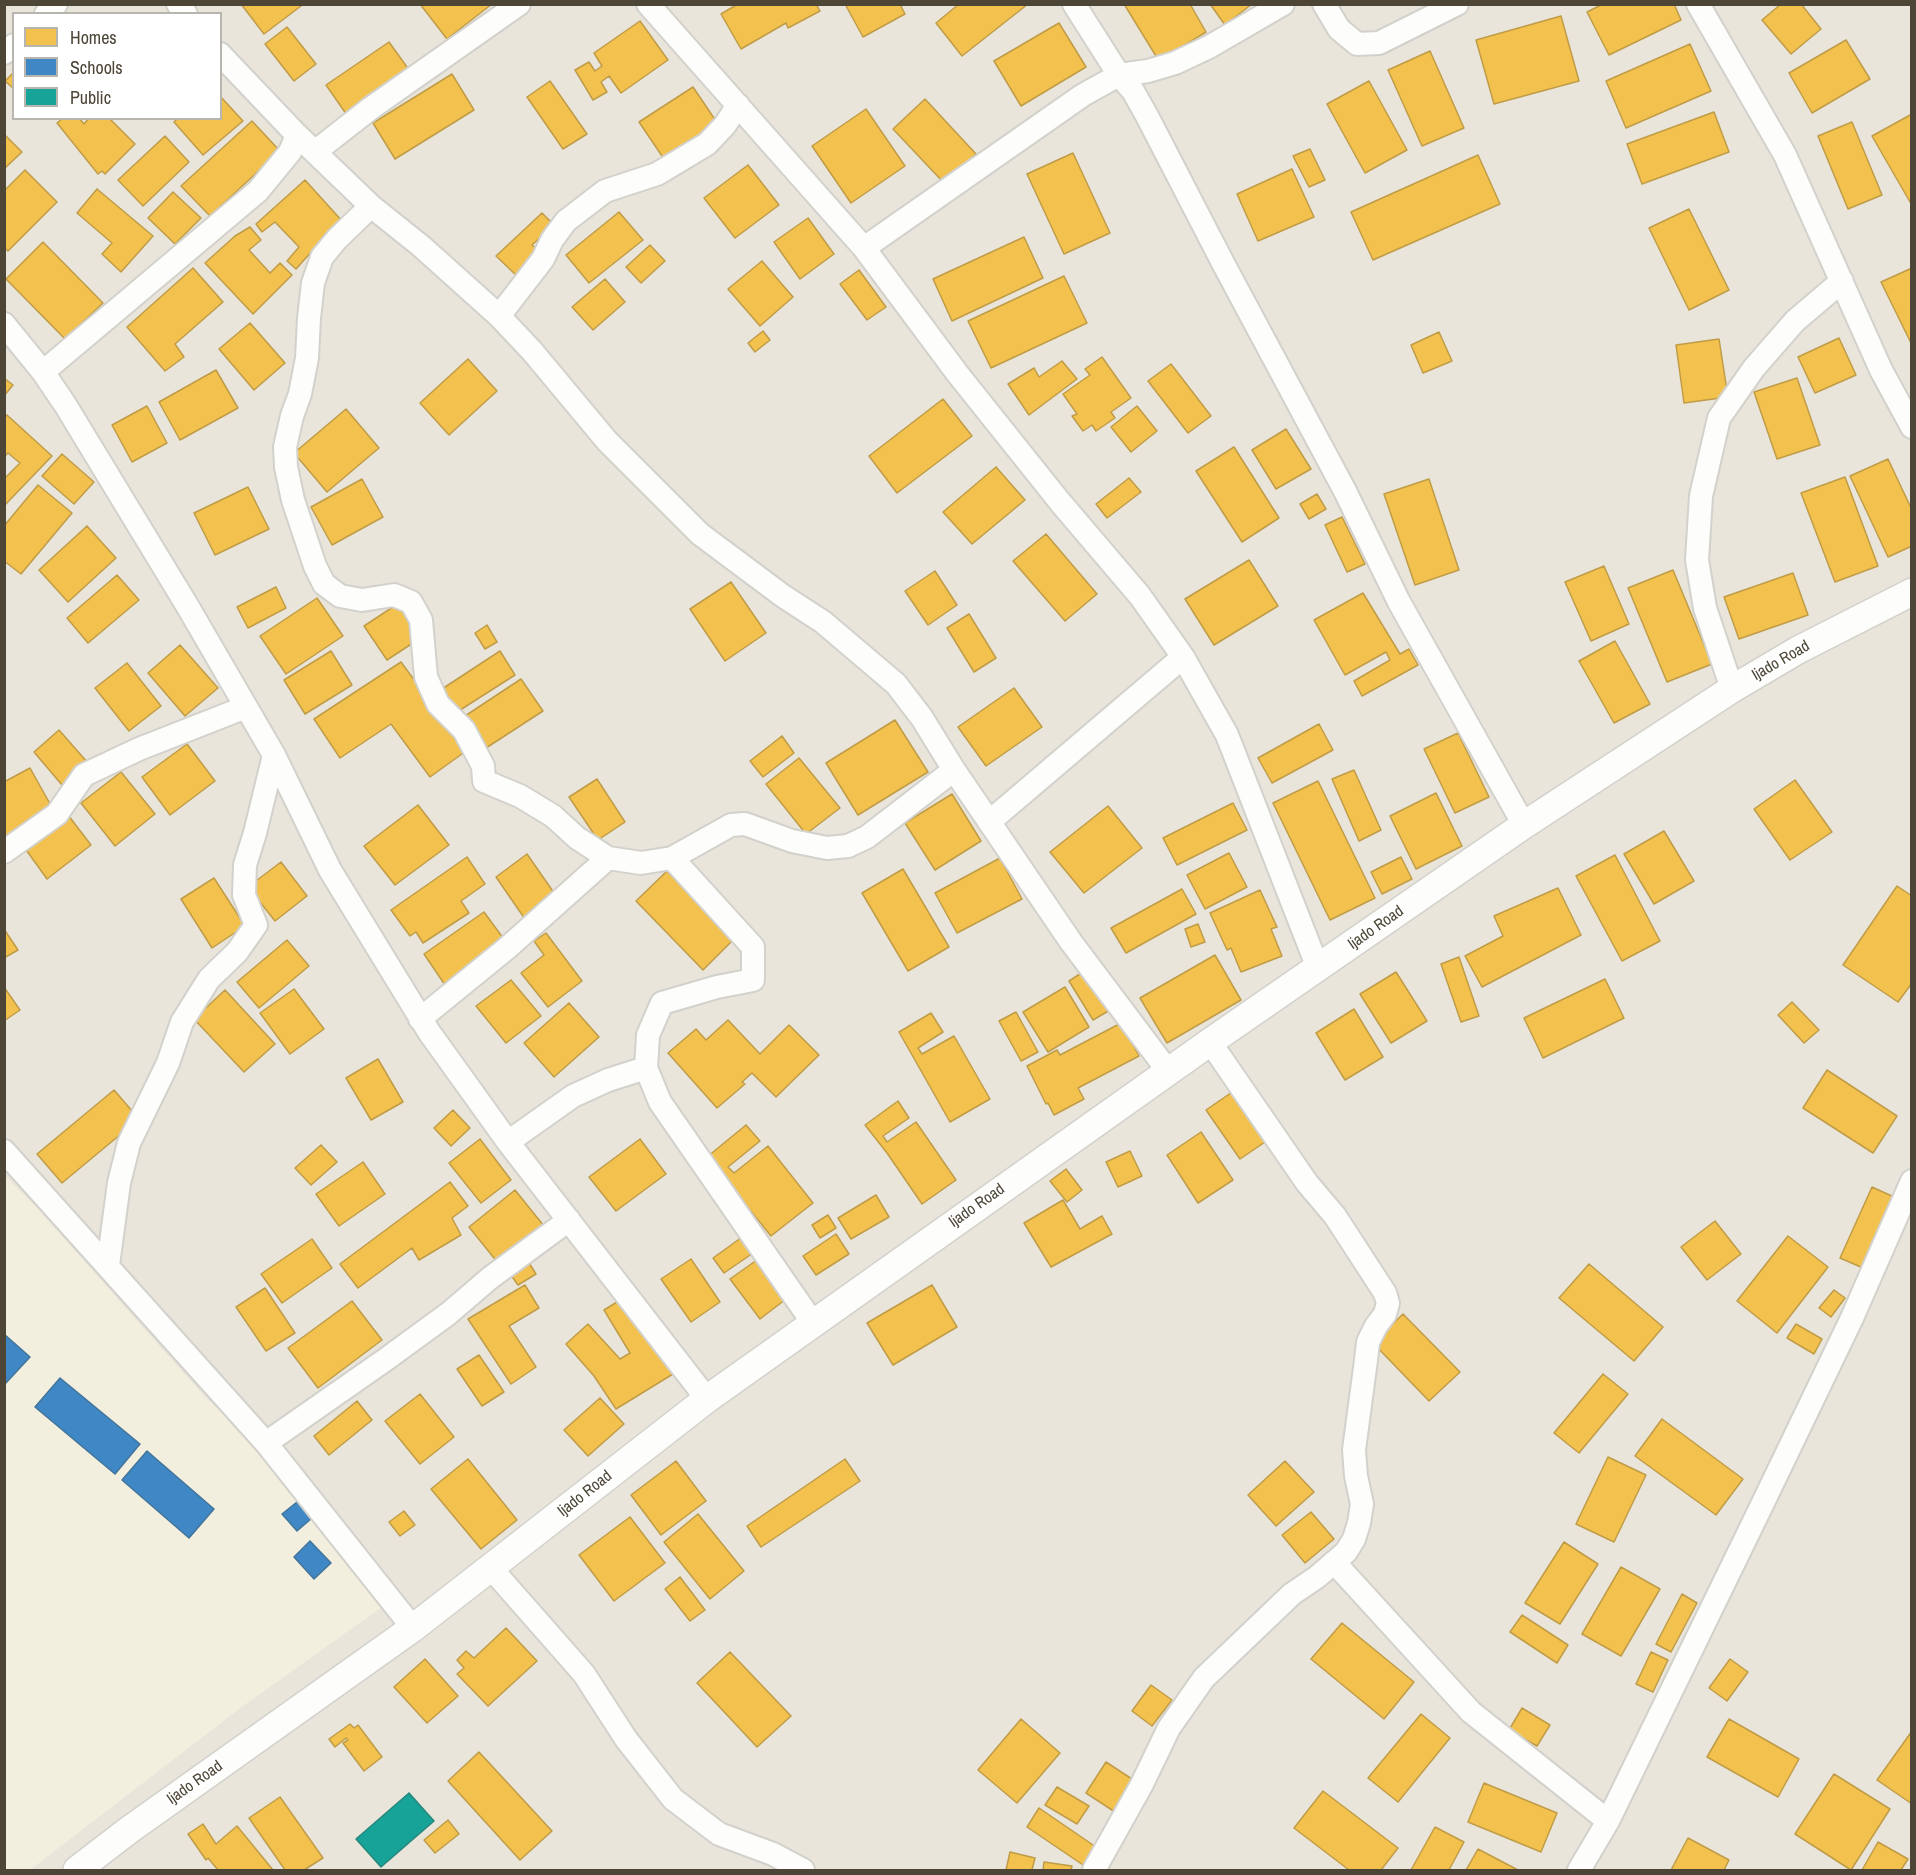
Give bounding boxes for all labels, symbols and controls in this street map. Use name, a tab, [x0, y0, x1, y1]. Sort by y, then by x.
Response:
legend	[12, 12, 222, 120]
text: Homes	[70, 25, 117, 50]
text: Schools	[70, 55, 123, 80]
text: Public	[70, 85, 111, 110]
street label: Ijado Road	[1749, 637, 1813, 685]
street label: Ijado Road	[1345, 902, 1407, 954]
street label: Ijado Road	[946, 1180, 1008, 1232]
street label: Ijado Road	[554, 1467, 616, 1521]
street label: Ijado Road	[164, 1757, 226, 1809]

